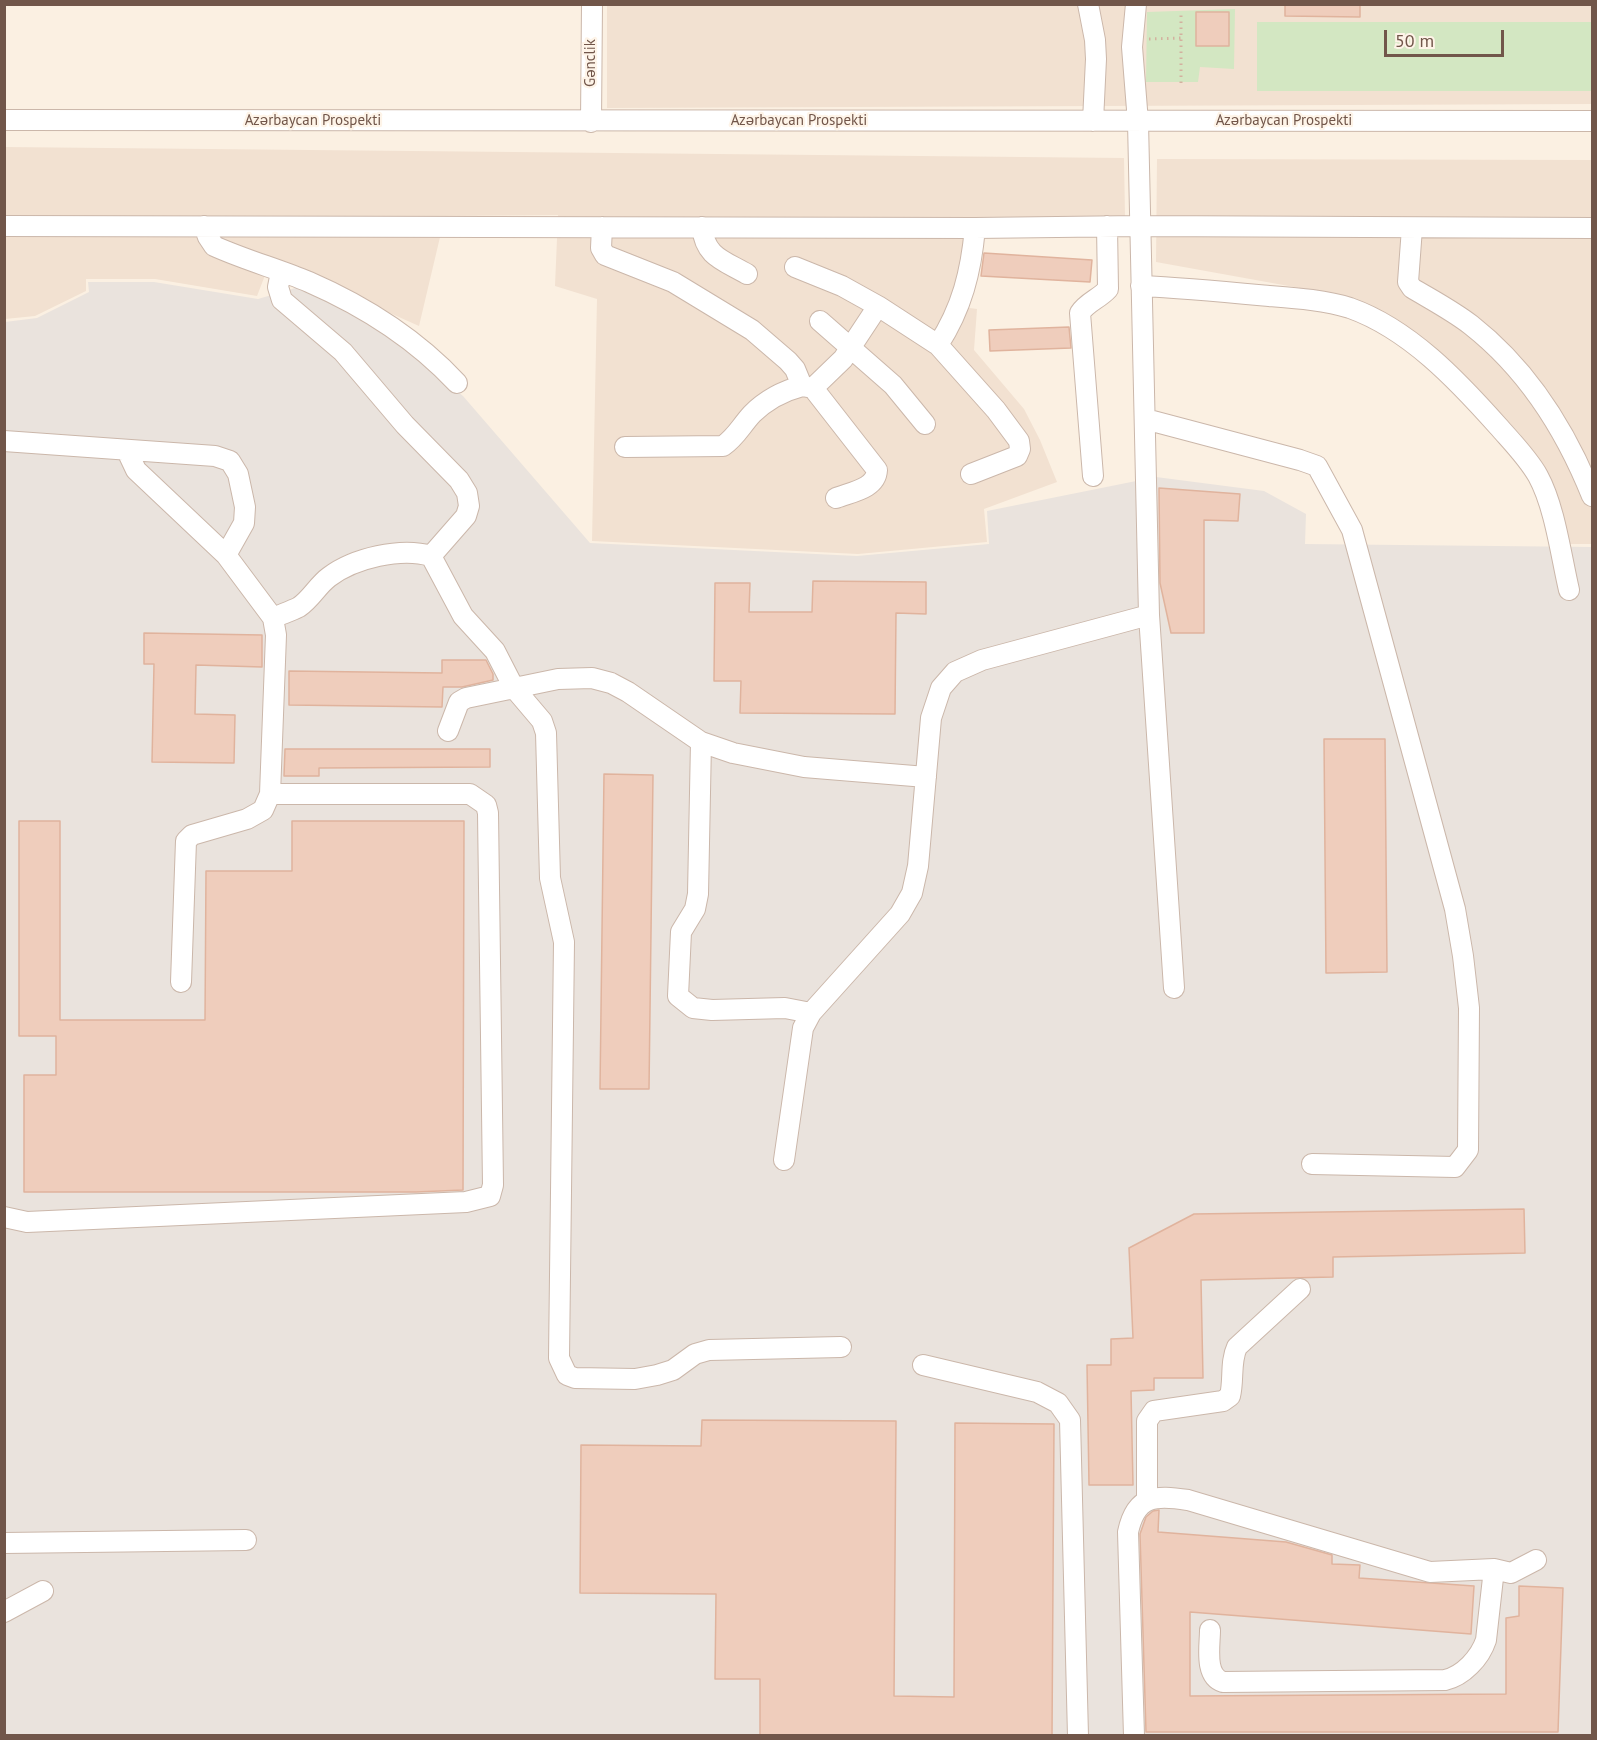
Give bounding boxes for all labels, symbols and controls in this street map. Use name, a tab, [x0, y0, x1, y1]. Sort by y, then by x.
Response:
scale bar	[1387, 18, 1507, 56]
text: 50 m	[1395, 29, 1434, 52]
street label: Gənclik	[582, 39, 600, 87]
street label: Azərbaycan Prospekti	[245, 112, 381, 130]
street label: Azərbaycan Prospekti	[731, 112, 867, 130]
street label: Azərbaycan Prospekti	[1216, 112, 1352, 130]

